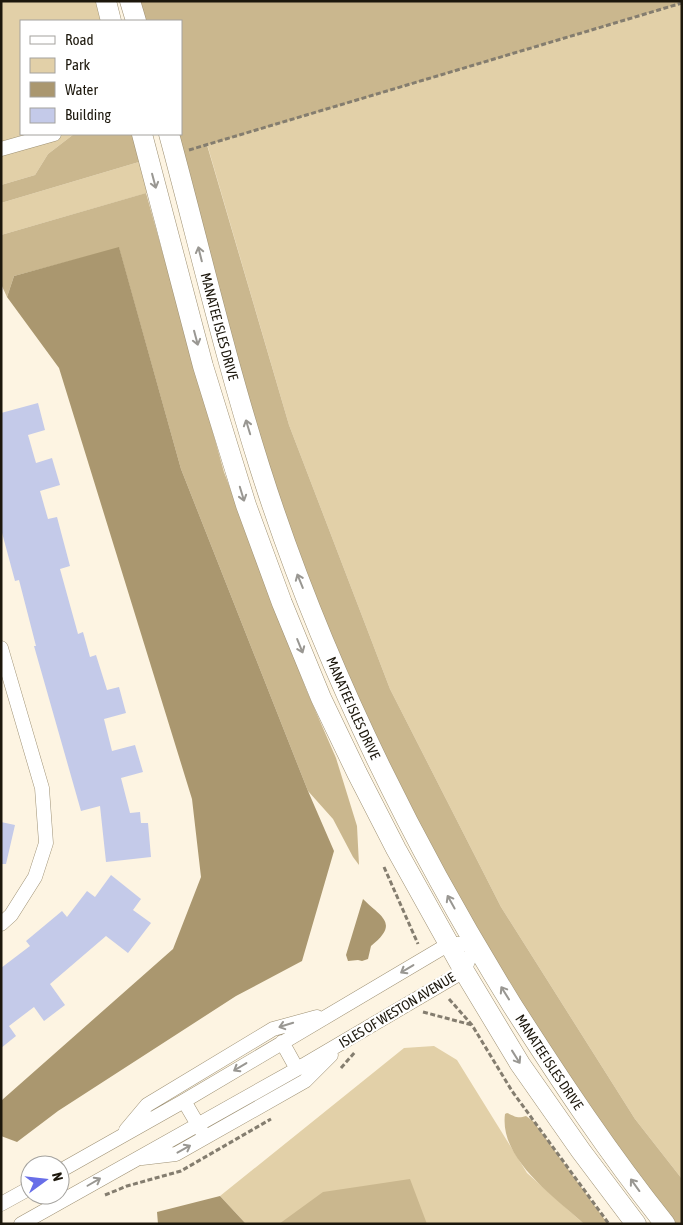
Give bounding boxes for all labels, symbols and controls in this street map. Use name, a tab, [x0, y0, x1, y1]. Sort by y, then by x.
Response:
legend	[20, 20, 182, 135]
text: Road	[65, 31, 94, 48]
text: Park	[65, 56, 90, 73]
text: Water	[65, 81, 98, 98]
text: Building	[65, 106, 111, 123]
one-way arrow	[150, 172, 160, 188]
one-way arrow	[195, 246, 205, 262]
street label: MANATEE ISLES DRIVE	[197, 271, 242, 382]
one-way arrow	[192, 330, 201, 346]
one-way arrow	[242, 420, 252, 436]
one-way arrow	[238, 485, 248, 501]
one-way arrow	[295, 574, 304, 589]
one-way arrow	[296, 638, 305, 653]
street label: MANATEE ISLES DRIVE	[323, 655, 383, 762]
one-way arrow	[446, 895, 455, 910]
one-way arrow	[401, 965, 415, 975]
street label: ISLES OF WESTON AVENUE	[336, 969, 458, 1051]
one-way arrow	[500, 986, 510, 1000]
street label: MANATEE ISLES DRIVE	[512, 1011, 587, 1113]
one-way arrow	[278, 1021, 294, 1031]
one-way arrow	[511, 1050, 522, 1064]
one-way arrow	[234, 1063, 248, 1073]
one-way arrow	[176, 1144, 191, 1154]
north arrow	[20, 1155, 70, 1205]
text: N	[49, 1171, 66, 1183]
one-way arrow	[86, 1177, 101, 1187]
one-way arrow	[630, 1178, 640, 1192]

